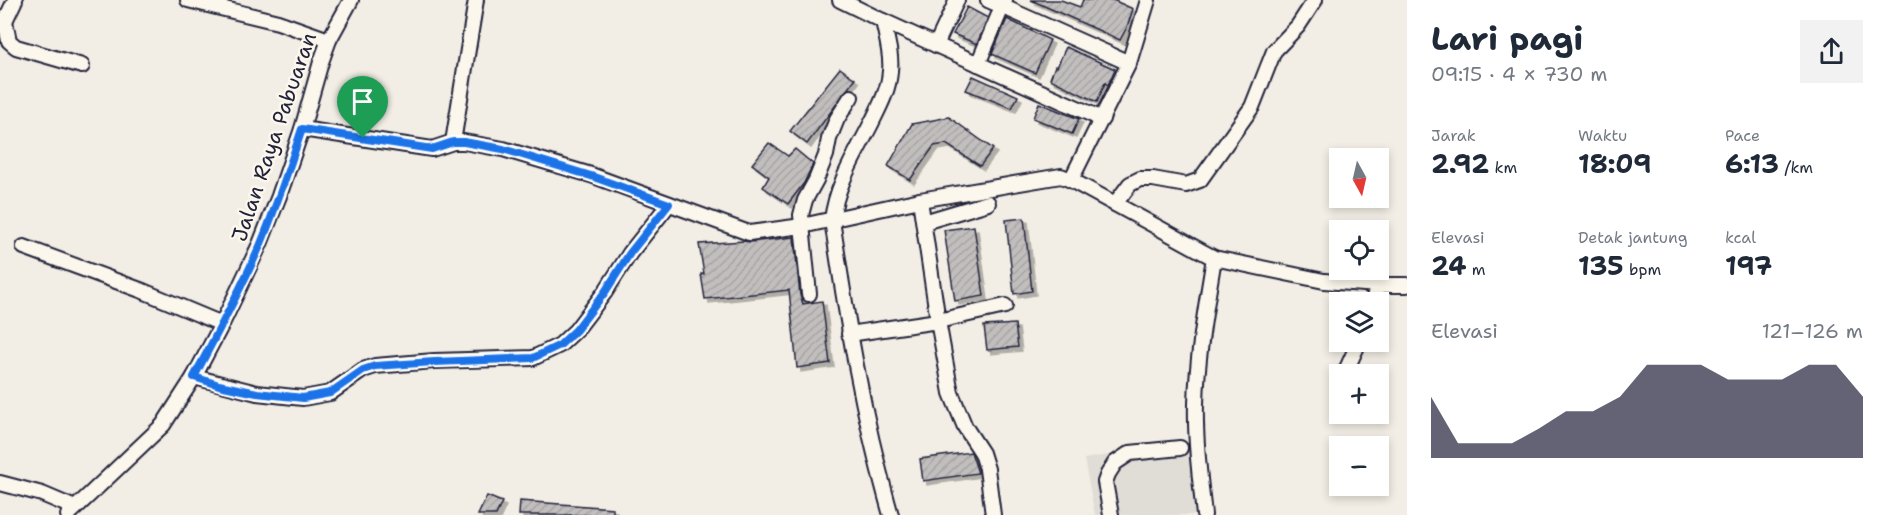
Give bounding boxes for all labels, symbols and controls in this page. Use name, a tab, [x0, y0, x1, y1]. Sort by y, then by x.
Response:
text: Lari pagi	[1431, 16, 1583, 61]
button: share	[1800, 20, 1863, 83]
street label: Jalan Raya Pabuaran	[225, 29, 323, 245]
text: 09:15 · 4 × 730 m	[1431, 61, 1608, 87]
pin	[337, 76, 388, 138]
icon: arrive	[346, 85, 379, 118]
text: Jarak	[1431, 125, 1476, 146]
text: Waktu	[1578, 125, 1627, 146]
text: Pace	[1725, 125, 1760, 146]
text: 2.92	[1431, 146, 1489, 181]
text: 18:09	[1578, 146, 1652, 181]
text: 6:13	[1725, 146, 1779, 181]
north arrow	[1329, 148, 1389, 208]
map controls	[1329, 148, 1389, 496]
text: km	[1489, 157, 1517, 178]
text: /km	[1779, 157, 1813, 178]
button: locate	[1329, 220, 1389, 280]
text: Elevasi	[1431, 227, 1485, 248]
text: Detak jantung	[1578, 227, 1688, 248]
text: kcal	[1725, 227, 1756, 248]
text: 24	[1431, 248, 1466, 283]
text: 135	[1578, 248, 1624, 283]
text: 197	[1725, 248, 1772, 283]
text: m	[1466, 259, 1486, 280]
text: bpm	[1624, 259, 1661, 280]
button: layers	[1329, 292, 1389, 352]
text: Elevasi	[1431, 318, 1498, 344]
text: 121–126 m	[1762, 318, 1863, 344]
button: +	[1329, 364, 1389, 424]
button: −	[1329, 436, 1389, 496]

